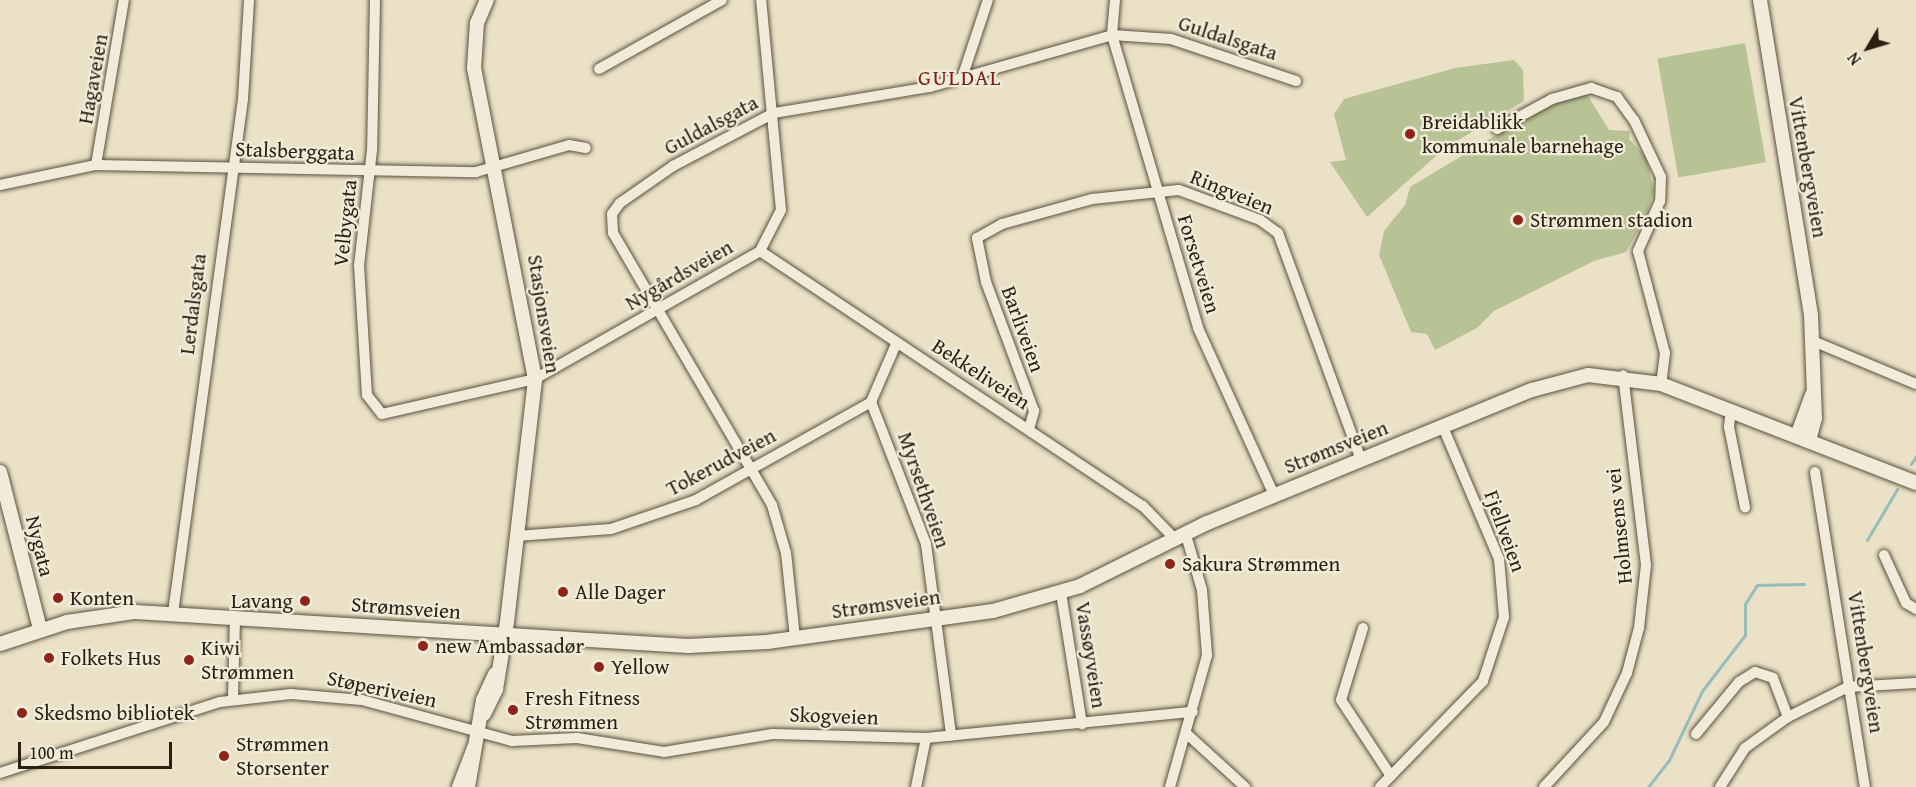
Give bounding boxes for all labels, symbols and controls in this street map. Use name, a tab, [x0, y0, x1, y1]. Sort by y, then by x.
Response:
street label: Guldalsgata	[1175, 10, 1281, 66]
north arrow	[1838, 18, 1898, 78]
street label: Hagaveien	[73, 32, 113, 126]
text: N	[1841, 47, 1867, 71]
district label: GULDAL	[918, 65, 1002, 91]
street label: Guldalsgata	[660, 90, 762, 160]
street label: Vittenbergveien	[1783, 94, 1833, 240]
place label: Breidablikk kommunale barnehage	[1422, 109, 1624, 159]
marker: Breidablikk kommunale barnehage	[1403, 127, 1417, 141]
street label: Stalsberggata	[235, 136, 355, 166]
street label: Ringveien	[1187, 164, 1277, 220]
street label: Velbygata	[328, 178, 362, 268]
place label: Strømmen stadion	[1530, 207, 1693, 233]
street label: Forsetveien	[1172, 212, 1226, 316]
marker: Strømmen stadion	[1511, 213, 1525, 227]
street label: Nygårdsveien	[621, 234, 737, 316]
street label: Lerdalsgata	[174, 252, 212, 356]
street label: Stasjonsveien	[522, 253, 566, 375]
street label: Barliveien	[996, 283, 1050, 375]
street label: Bekkeliveien	[927, 333, 1035, 415]
street label: Strømsveien	[1280, 415, 1392, 479]
street label: Tokerudveien	[662, 423, 780, 501]
street label: Myrsethveien	[892, 429, 956, 551]
street label: Holmsens vei	[1600, 467, 1638, 585]
street label: Fjellveien	[1479, 487, 1531, 575]
street label: Nygata	[20, 513, 60, 579]
place label: Sakura Strømmen	[1182, 551, 1340, 577]
marker: Sakura Strømmen	[1163, 557, 1177, 571]
place label: Alle Dager	[575, 579, 666, 605]
street label: Strømsveien	[830, 584, 942, 624]
place label: Konten	[70, 585, 134, 611]
marker: Alle Dager	[556, 585, 570, 599]
place label: Lavang	[231, 588, 293, 614]
street label: Vittenbergveien	[1842, 589, 1890, 735]
marker: Konten	[51, 591, 65, 605]
street label: Strømsveien	[350, 592, 462, 624]
marker: Lavang	[298, 594, 312, 608]
street label: Vassøyveien	[1070, 600, 1112, 710]
place label: new Ambassadør	[435, 633, 584, 659]
place label: Kiwi Strømmen	[201, 635, 294, 685]
marker: new Ambassadør	[416, 639, 430, 653]
place label: Folkets Hus	[61, 645, 161, 671]
marker: Folkets Hus	[42, 651, 56, 665]
marker: Kiwi Strømmen	[182, 653, 196, 667]
place label: Yellow	[611, 654, 669, 680]
marker: Yellow	[592, 660, 606, 674]
street label: Støperiveien	[325, 665, 439, 713]
place label: Fresh Fitness Strømmen	[525, 685, 640, 735]
place label: Skedsmo bibliotek	[34, 700, 194, 726]
street label: Skogveien	[789, 702, 879, 730]
marker: Fresh Fitness Strømmen	[506, 703, 520, 717]
marker: Skedsmo bibliotek	[15, 706, 29, 720]
scale bar	[21, 730, 176, 768]
place label: Strømmen Storsenter	[236, 731, 329, 781]
text: 100 m	[29, 739, 74, 766]
marker: Strømmen Storsenter	[217, 749, 231, 763]

